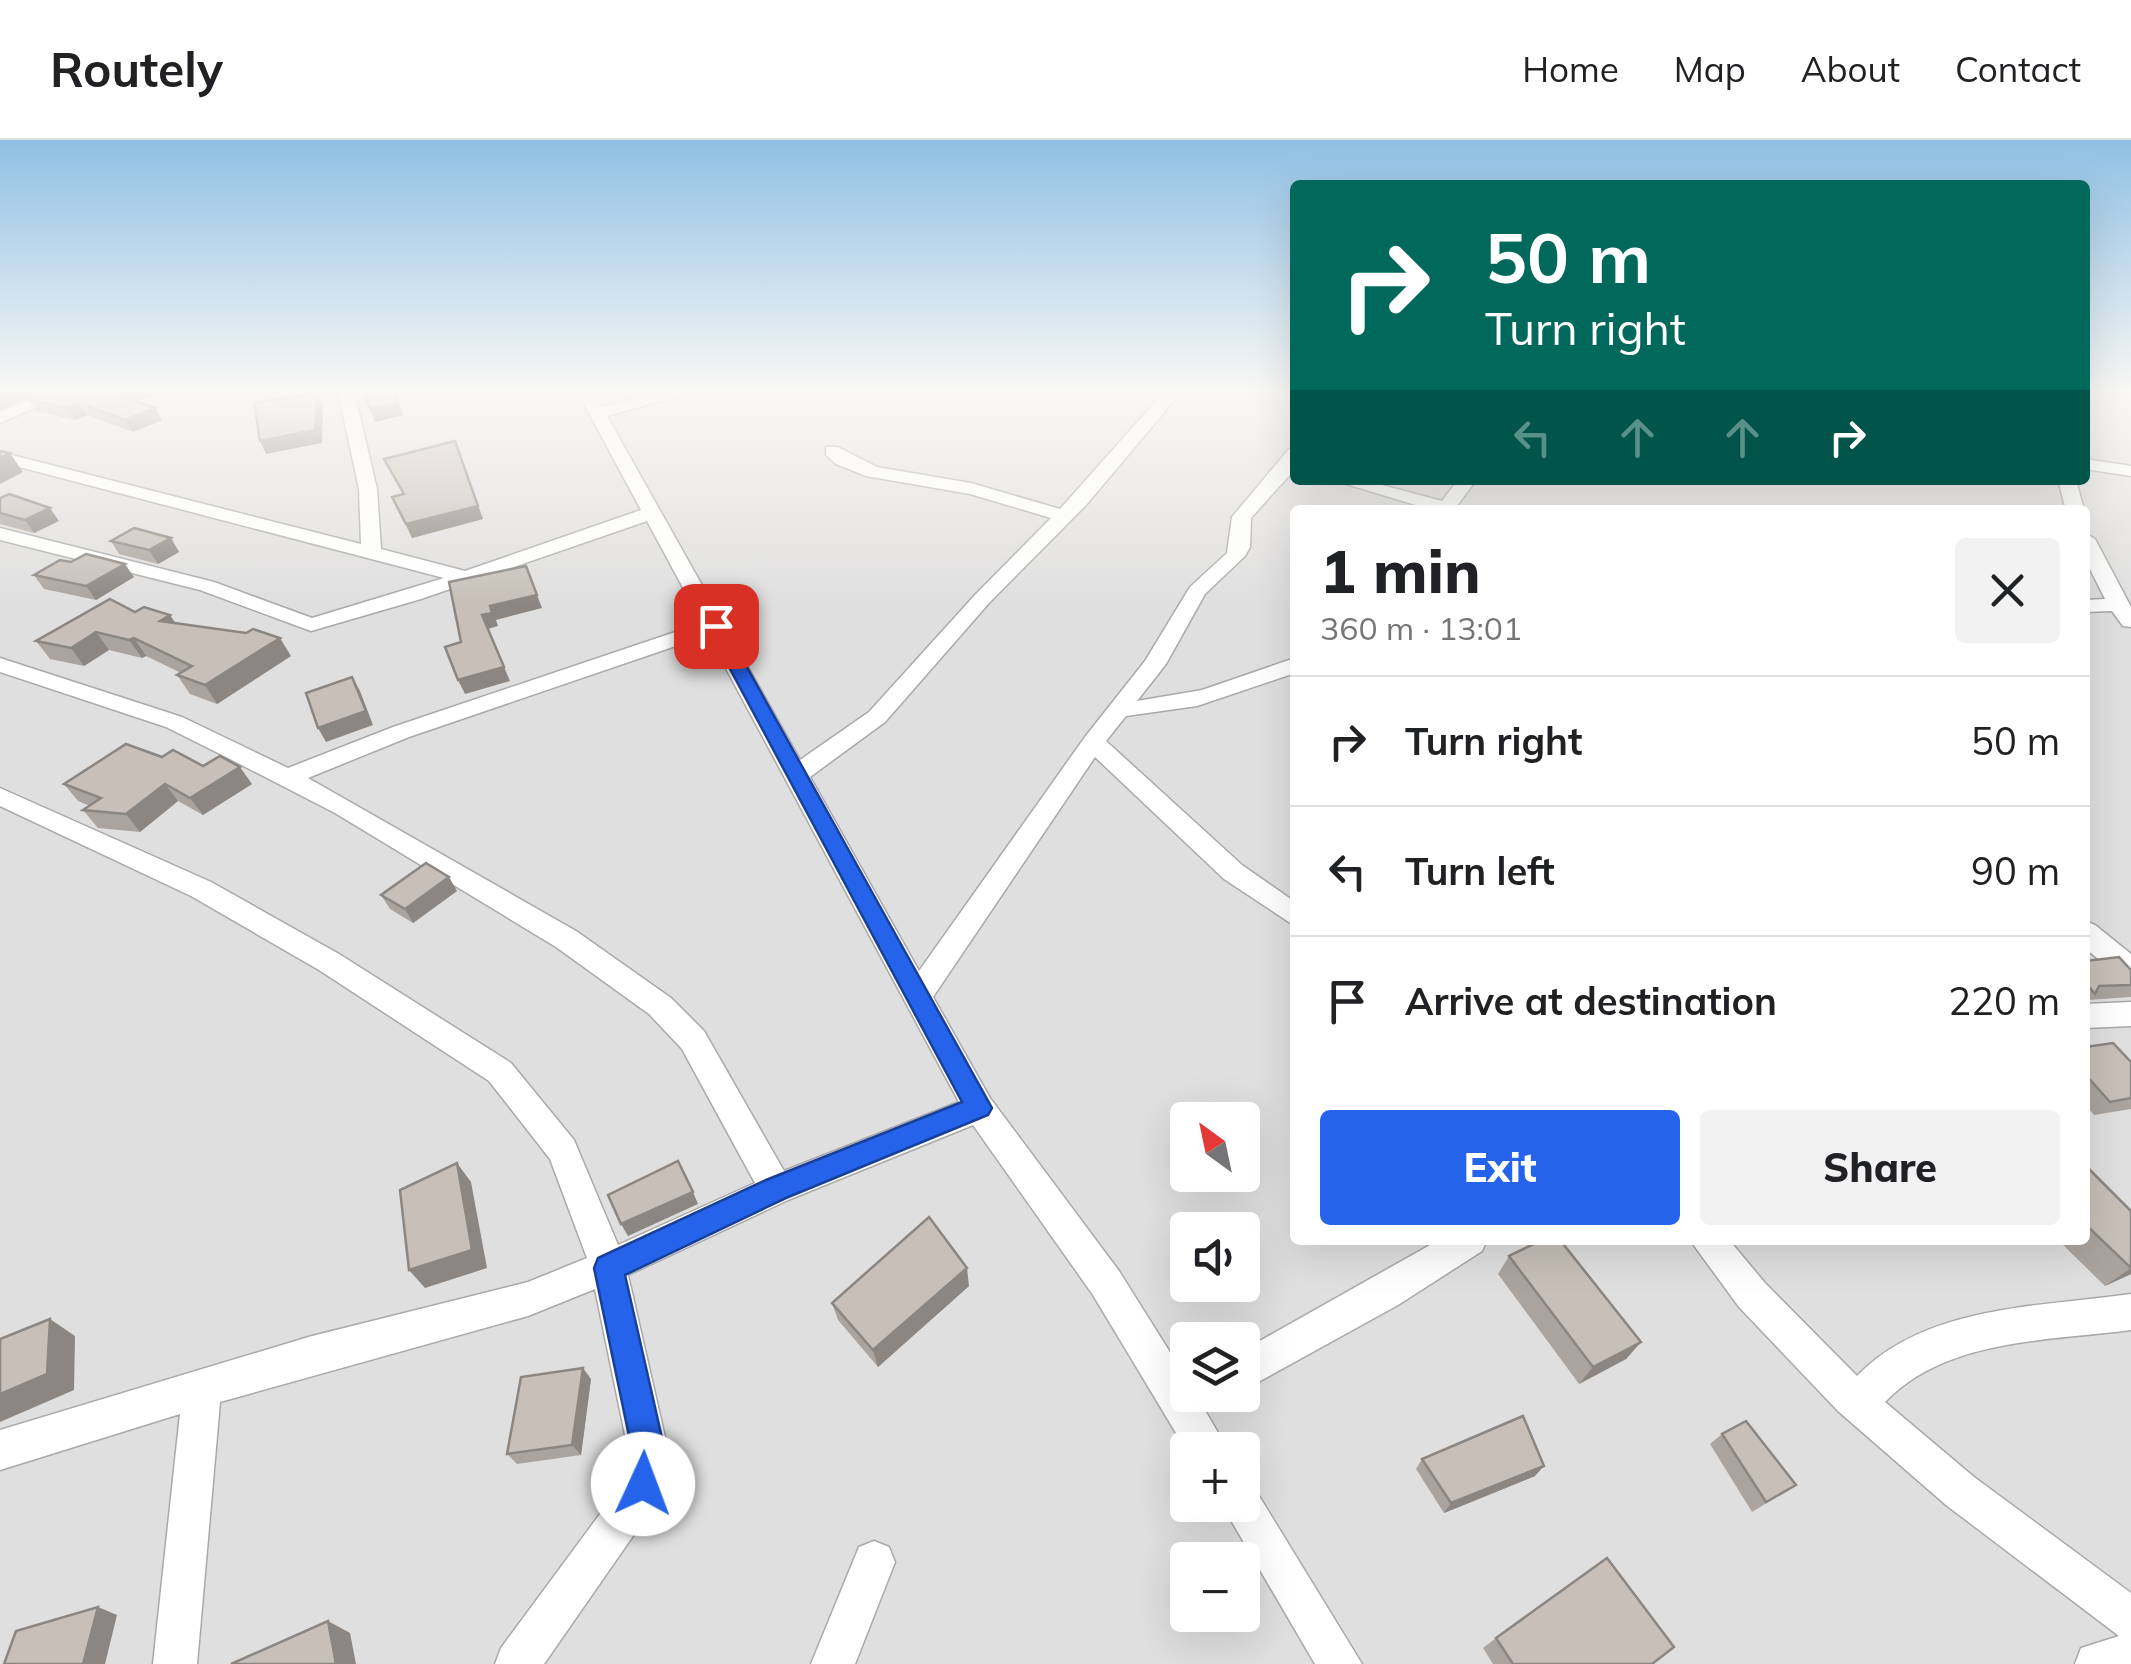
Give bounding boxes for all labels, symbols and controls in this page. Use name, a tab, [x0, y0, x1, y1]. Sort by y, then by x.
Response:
text: Routely	[50, 39, 223, 99]
text: Home	[1522, 47, 1619, 91]
text: Map	[1674, 47, 1746, 91]
text: About	[1801, 47, 1900, 91]
text: Contact	[1955, 47, 2081, 91]
text: 50 m	[1485, 213, 1651, 301]
icon: right	[1320, 220, 1450, 350]
text: Turn right	[1485, 300, 1686, 356]
icon: left	[1505, 410, 1560, 465]
icon: ahead	[1610, 410, 1665, 465]
icon: ahead	[1715, 410, 1770, 465]
icon: right	[1820, 410, 1875, 465]
text: 1 min	[1320, 533, 1481, 608]
button: close	[1955, 538, 2060, 643]
pin	[674, 584, 759, 669]
icon: arrive	[689, 599, 744, 654]
text: 360 m · 13:01	[1320, 608, 1522, 648]
icon: right	[1320, 714, 1375, 769]
text: Turn right	[1405, 717, 1582, 765]
text: 50 m	[1971, 717, 2060, 765]
icon: left	[1320, 844, 1375, 899]
text: Turn left	[1405, 847, 1555, 895]
text: 90 m	[1971, 847, 2060, 895]
icon: arrive	[1320, 974, 1375, 1029]
text: Arrive at destination	[1405, 977, 1777, 1025]
text: 220 m	[1948, 977, 2060, 1025]
north arrow	[1170, 1102, 1260, 1192]
map controls	[1170, 1102, 1260, 1632]
button: Exit	[1320, 1110, 1680, 1225]
button: Share	[1700, 1110, 2060, 1225]
button: sound	[1170, 1212, 1260, 1302]
button: layers	[1170, 1322, 1260, 1412]
position arrow	[591, 1432, 695, 1536]
button: +	[1170, 1432, 1260, 1522]
button: −	[1170, 1542, 1260, 1632]

